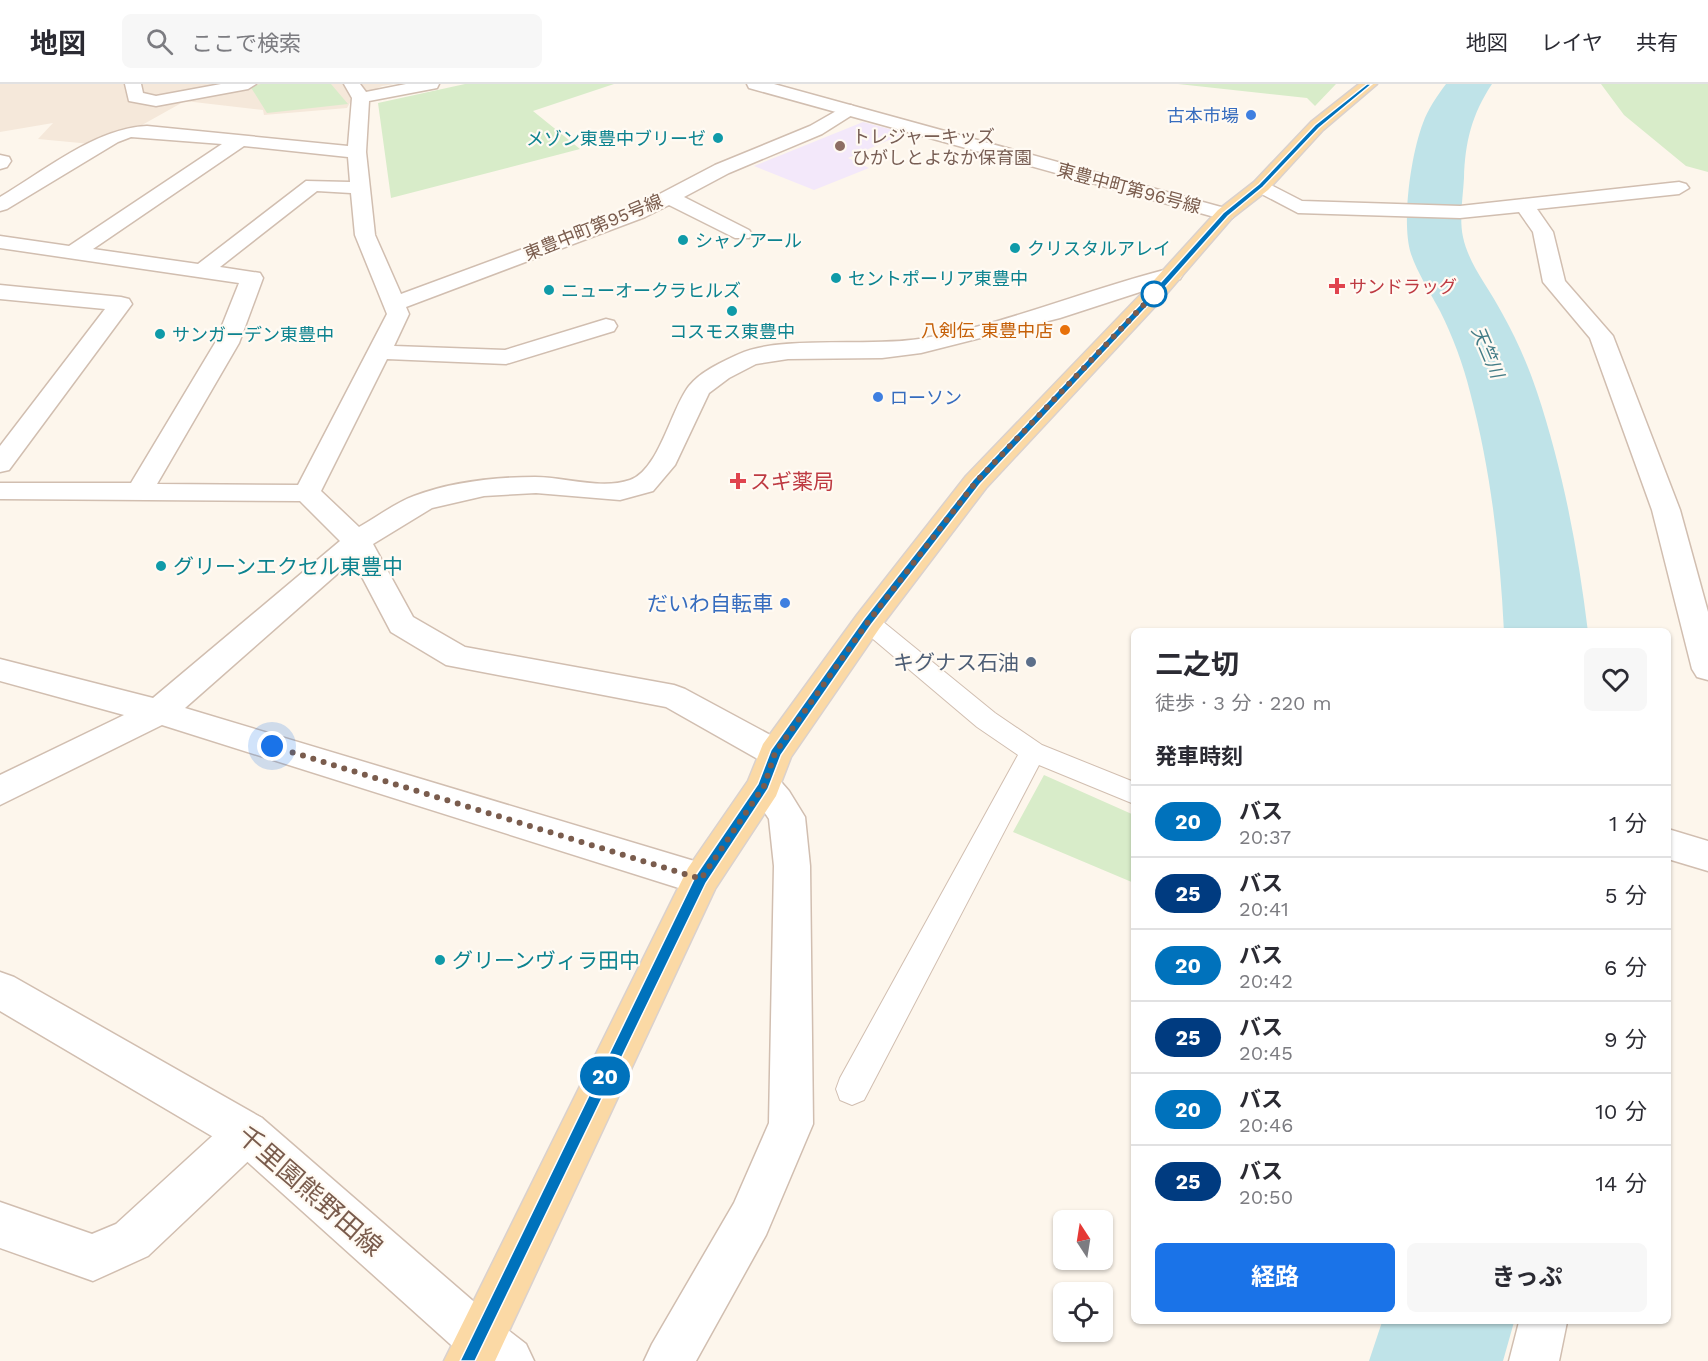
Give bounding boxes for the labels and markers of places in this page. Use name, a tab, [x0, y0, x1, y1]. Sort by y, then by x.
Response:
place label: 古本市場	[1167, 105, 1239, 126]
marker: 古本市場	[1244, 108, 1258, 122]
place label: トレジャーキッズ ひがしとよなか保育園	[852, 126, 1032, 168]
place label: メゾン東豊中ブリーゼ	[526, 128, 706, 149]
marker: メゾン東豊中ブリーゼ	[711, 131, 725, 145]
marker: トレジャーキッズ ひがしとよなか保育園	[833, 139, 847, 153]
place label: シャノアール	[695, 230, 802, 251]
marker: シャノアール	[676, 233, 690, 247]
place label: クリスタルアレイ	[1027, 238, 1171, 259]
marker: クリスタルアレイ	[1008, 241, 1022, 255]
place label: セントポーリア東豊中	[848, 268, 1028, 289]
marker: セントポーリア東豊中	[829, 271, 843, 285]
place label: サンドラッグ	[1349, 276, 1457, 297]
marker: サンドラッグ	[1330, 279, 1344, 293]
place label: ニューオークラヒルズ	[561, 280, 741, 301]
unlabelled marker	[1141, 281, 1167, 307]
marker: ニューオークラヒルズ	[542, 283, 556, 297]
marker: コスモス東豊中	[725, 304, 739, 318]
place label: 八剣伝 東豊中店	[921, 320, 1053, 341]
place label: コスモス東豊中	[669, 321, 795, 342]
marker: 八剣伝 東豊中店	[1058, 323, 1072, 337]
place label: サンガーデン東豊中	[172, 324, 334, 345]
marker: サンガーデン東豊中	[153, 327, 167, 341]
place label: ローソン	[890, 387, 962, 408]
marker: ローソン	[871, 390, 885, 404]
place label: スギ薬局	[750, 469, 834, 494]
marker: スギ薬局	[731, 474, 745, 488]
place label: グリーンエクセル東豊中	[173, 554, 403, 579]
marker: グリーンエクセル東豊中	[154, 559, 168, 573]
place label: だいわ自転車	[647, 591, 773, 616]
marker: だいわ自転車	[778, 596, 792, 610]
place label: キグナス石油	[893, 650, 1019, 675]
marker: キグナス石油	[1024, 655, 1038, 669]
place label: グリーンヴィラ田中	[452, 948, 640, 973]
marker: グリーンヴィラ田中	[433, 953, 447, 967]

